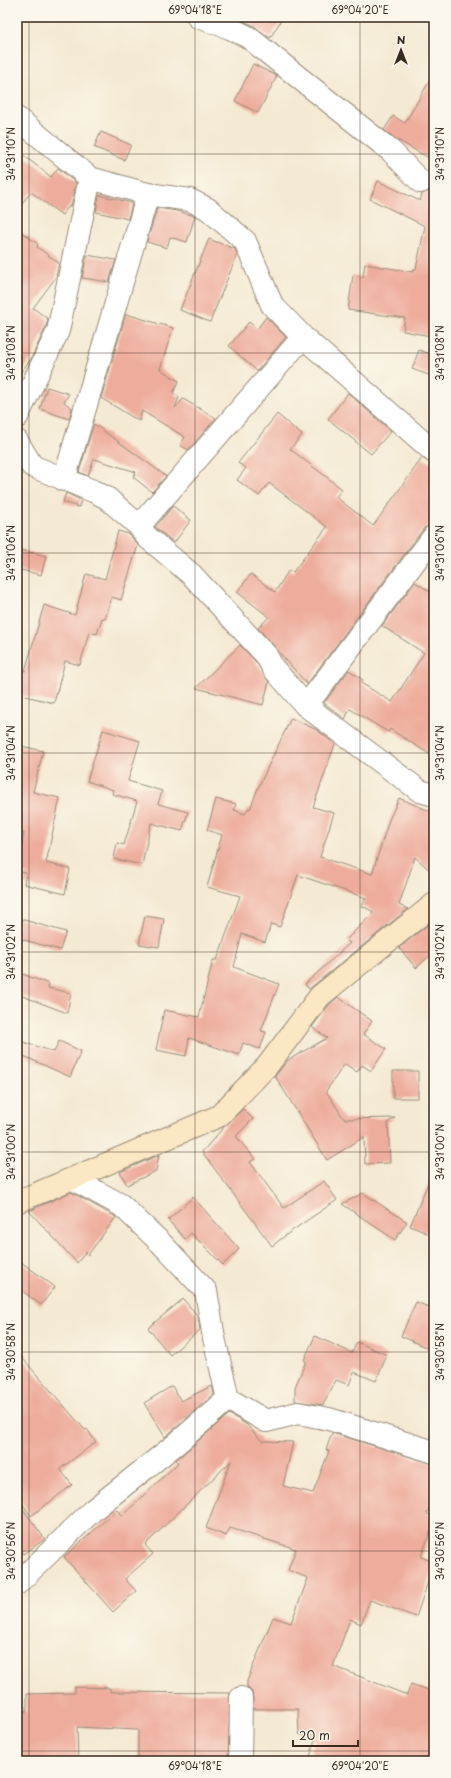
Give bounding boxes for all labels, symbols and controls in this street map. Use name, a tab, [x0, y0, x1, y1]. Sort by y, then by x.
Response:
text: 69°04'18"E	[168, 2, 222, 17]
text: 69°04'20"E	[331, 2, 389, 17]
north arrow	[381, 30, 421, 70]
text: N	[397, 31, 406, 48]
text: 34°31'10"N	[3, 127, 18, 181]
text: 34°31'10"N	[432, 127, 447, 181]
text: 34°31'08"N	[3, 325, 18, 381]
text: 34°31'08"N	[432, 325, 447, 381]
text: 34°31'06"N	[3, 525, 18, 581]
text: 34°31'06"N	[432, 525, 447, 581]
text: 34°31'04"N	[3, 725, 18, 781]
text: 34°31'04"N	[432, 725, 447, 781]
text: 34°31'02"N	[3, 924, 18, 980]
text: 34°31'02"N	[432, 924, 447, 980]
text: 34°31'00"N	[3, 1124, 18, 1180]
text: 34°31'00"N	[432, 1124, 447, 1180]
text: 34°30'58"N	[3, 1323, 18, 1381]
text: 34°30'58"N	[432, 1323, 447, 1381]
text: 34°30'56"N	[3, 1522, 18, 1580]
text: 34°30'56"N	[432, 1522, 447, 1580]
scale bar	[293, 1722, 358, 1748]
text: 20 m	[299, 1726, 330, 1744]
text: 69°04'18"E	[168, 1758, 222, 1773]
text: 69°04'20"E	[331, 1758, 389, 1773]

